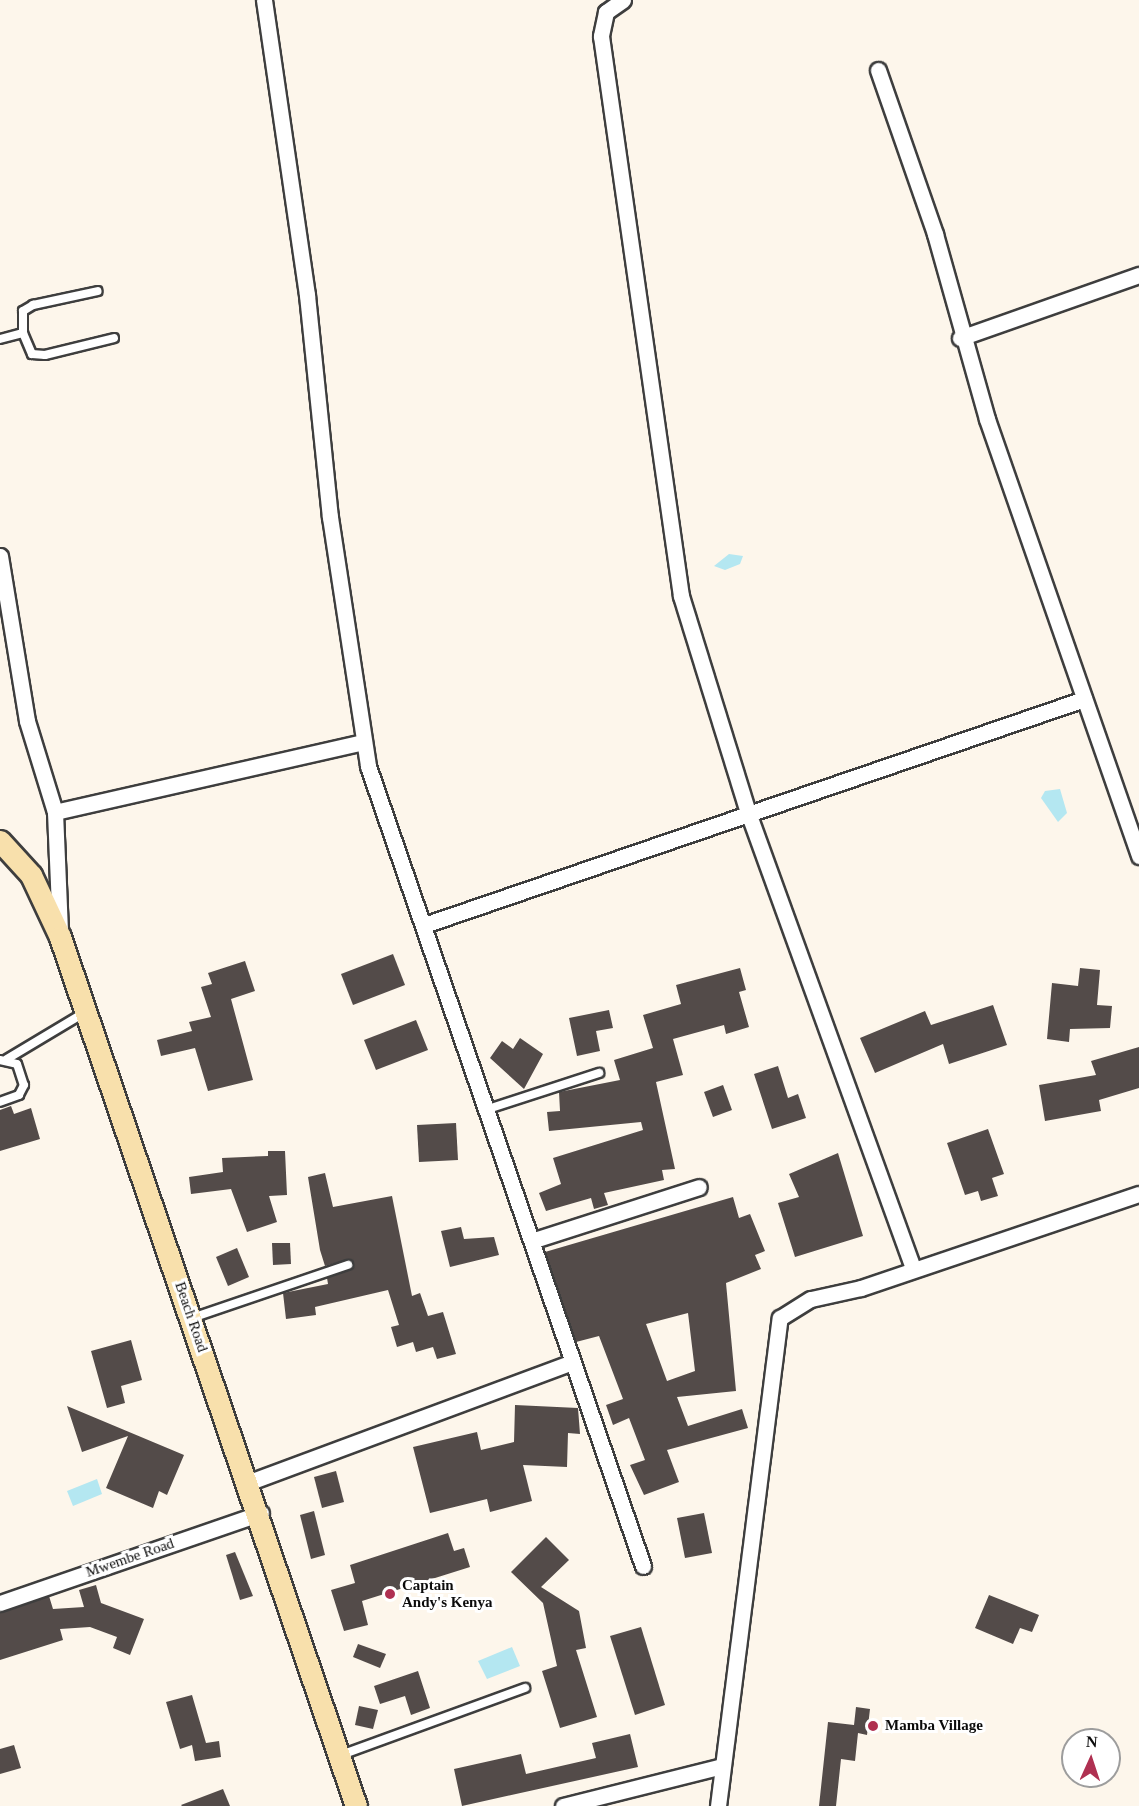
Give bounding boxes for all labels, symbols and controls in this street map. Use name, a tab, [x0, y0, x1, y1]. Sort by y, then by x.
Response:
street label: Beach Road	[171, 1280, 211, 1354]
street label: Mwembe Road	[84, 1535, 176, 1581]
place label: Captain Andy's Kenya	[402, 1576, 492, 1611]
marker: Captain Andy's Kenya	[383, 1587, 397, 1601]
place label: Mamba Village	[885, 1717, 983, 1735]
marker: Mamba Village	[866, 1719, 880, 1733]
north arrow	[1061, 1728, 1121, 1788]
text: N	[1086, 1733, 1098, 1750]

